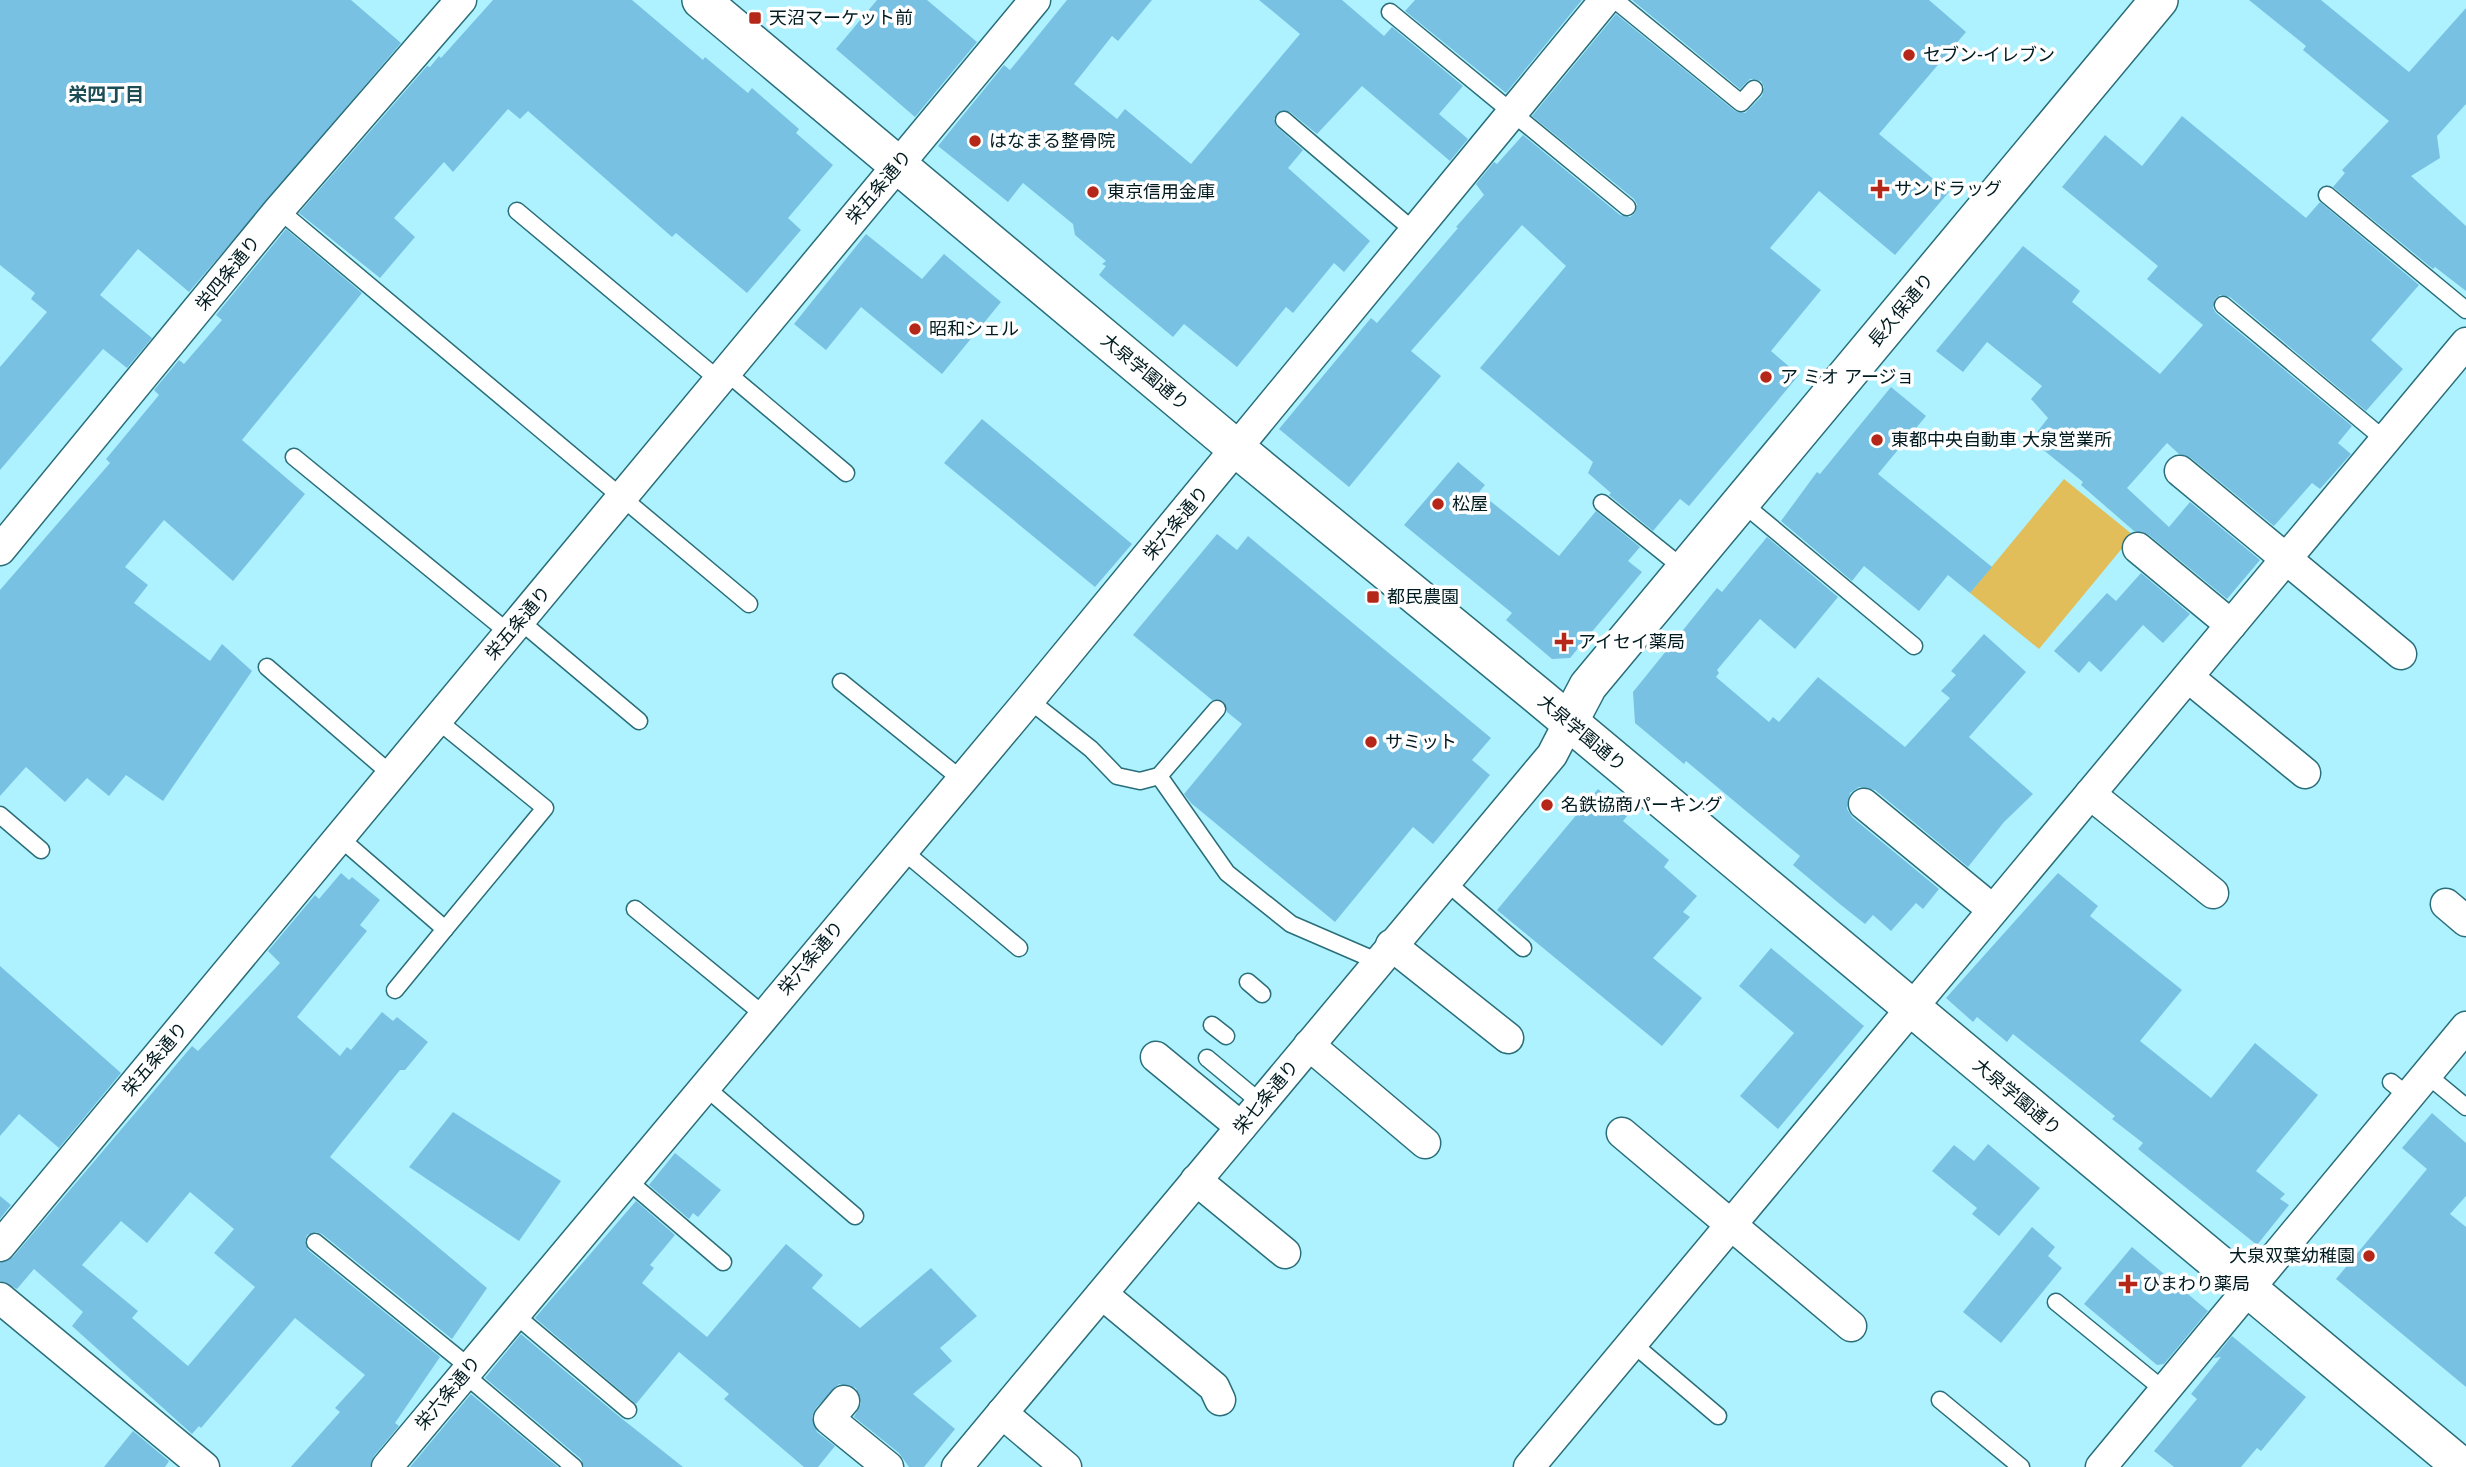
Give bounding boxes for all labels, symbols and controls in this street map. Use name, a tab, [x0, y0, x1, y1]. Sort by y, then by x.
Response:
place label: 天沼マーケット前	[769, 8, 913, 28]
marker: 天沼マーケット前	[747, 10, 763, 26]
place label: セブン-イレブン	[1923, 45, 2055, 65]
marker: セブン-イレブン	[1901, 47, 1917, 63]
district label: 栄四丁目	[68, 84, 144, 105]
place label: はなまる整骨院	[989, 131, 1115, 151]
marker: はなまる整骨院	[967, 133, 983, 149]
street label: 栄五条通り	[842, 146, 916, 228]
place label: サンドラッグ	[1894, 179, 2002, 199]
marker: サンドラッグ	[1872, 181, 1888, 197]
place label: 東京信用金庫	[1107, 182, 1215, 202]
marker: 東京信用金庫	[1085, 184, 1101, 200]
street label: 栄四条通り	[192, 232, 264, 314]
street label: 長久保通り	[1864, 269, 1938, 351]
place label: 昭和シェル	[929, 319, 1019, 339]
marker: 昭和シェル	[907, 321, 923, 337]
street label: 大泉学園通り	[1097, 330, 1193, 414]
place label: ア ミオ アージョ	[1780, 367, 1915, 387]
marker: ア ミオ アージョ	[1758, 369, 1774, 385]
place label: 東都中央自動車 大泉営業所	[1891, 430, 2112, 450]
marker: 東都中央自動車 大泉営業所	[1869, 432, 1885, 448]
street label: 栄六条通り	[1139, 482, 1213, 564]
place label: 松屋	[1452, 494, 1488, 514]
marker: 松屋	[1430, 496, 1446, 512]
street label: 栄五条通り	[481, 582, 555, 664]
place label: 都民農園	[1387, 587, 1459, 607]
marker: 都民農園	[1365, 589, 1381, 605]
place label: アイセイ薬局	[1578, 632, 1685, 652]
marker: アイセイ薬局	[1556, 634, 1572, 650]
street label: 大泉学園通り	[1534, 691, 1630, 775]
place label: サミット	[1385, 732, 1457, 752]
marker: サミット	[1363, 734, 1379, 750]
place label: 名鉄協商パーキング	[1561, 795, 1722, 815]
marker: 名鉄協商パーキング	[1539, 797, 1555, 813]
street label: 栄六条通り	[774, 917, 848, 999]
street label: 栄五条通り	[118, 1018, 192, 1100]
street label: 大泉学園通り	[1969, 1055, 2065, 1139]
street label: 栄七条通り	[1229, 1056, 1303, 1138]
place label: 大泉双葉幼稚園	[2229, 1246, 2355, 1266]
marker: 大泉双葉幼稚園	[2361, 1248, 2377, 1264]
place label: ひまわり薬局	[2142, 1274, 2250, 1294]
marker: ひまわり薬局	[2120, 1276, 2136, 1292]
street label: 栄六条通り	[411, 1352, 485, 1434]

